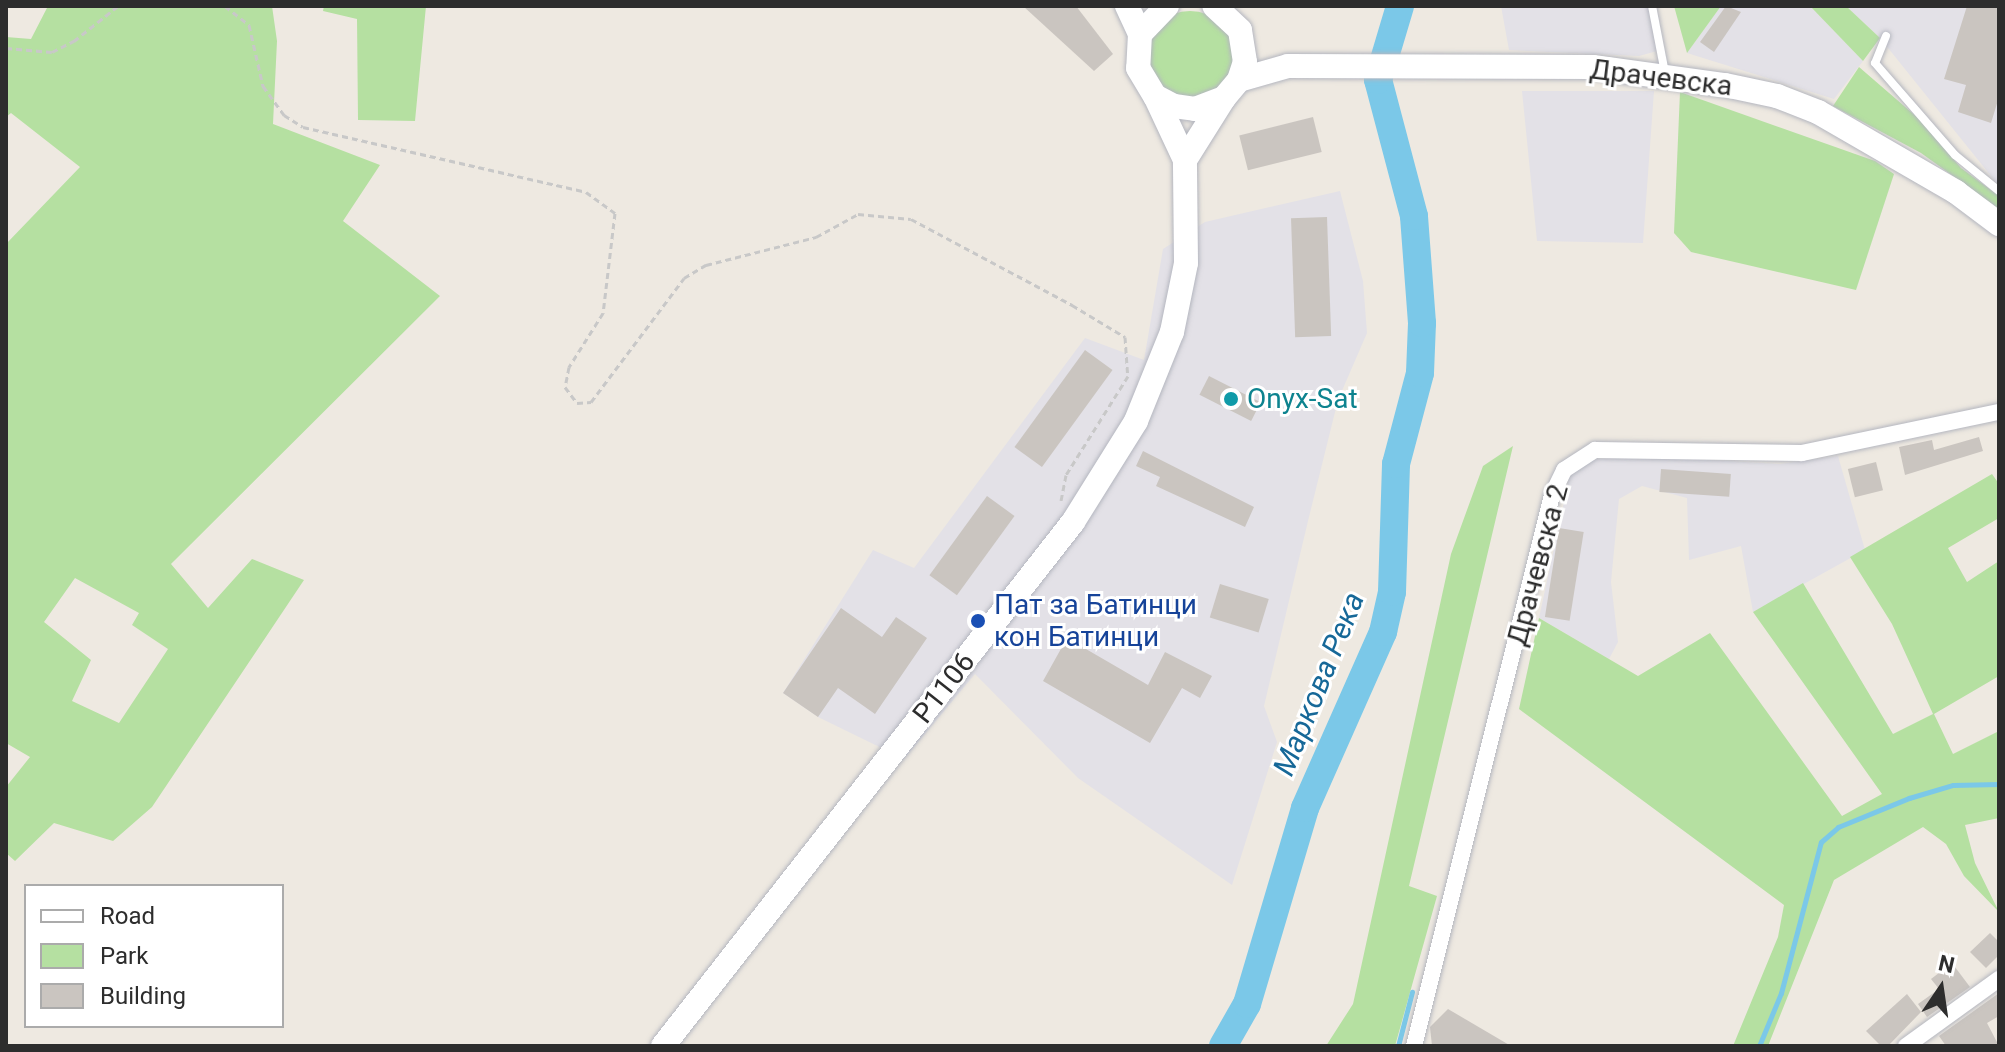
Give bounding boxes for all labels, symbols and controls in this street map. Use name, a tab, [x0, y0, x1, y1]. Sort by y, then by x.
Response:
street label: Драчевска	[1588, 53, 1734, 103]
place label: Onyx-Sat	[1247, 382, 1358, 416]
marker: Onyx-Sat	[1222, 390, 1240, 408]
street label: Драчевска 2	[1500, 481, 1576, 649]
water label: Маркова Река	[1266, 587, 1372, 781]
place label: Пат за Батинци кон Батинци	[994, 588, 1197, 654]
marker: Пат за Батинци кон Батинци	[969, 612, 987, 630]
street label: P1106	[906, 646, 982, 730]
legend	[24, 884, 284, 1028]
text: Road	[100, 902, 155, 930]
text: Park	[100, 942, 148, 970]
north arrow	[1901, 948, 1981, 1028]
text: N	[1936, 950, 1957, 978]
text: Building	[100, 982, 186, 1010]

